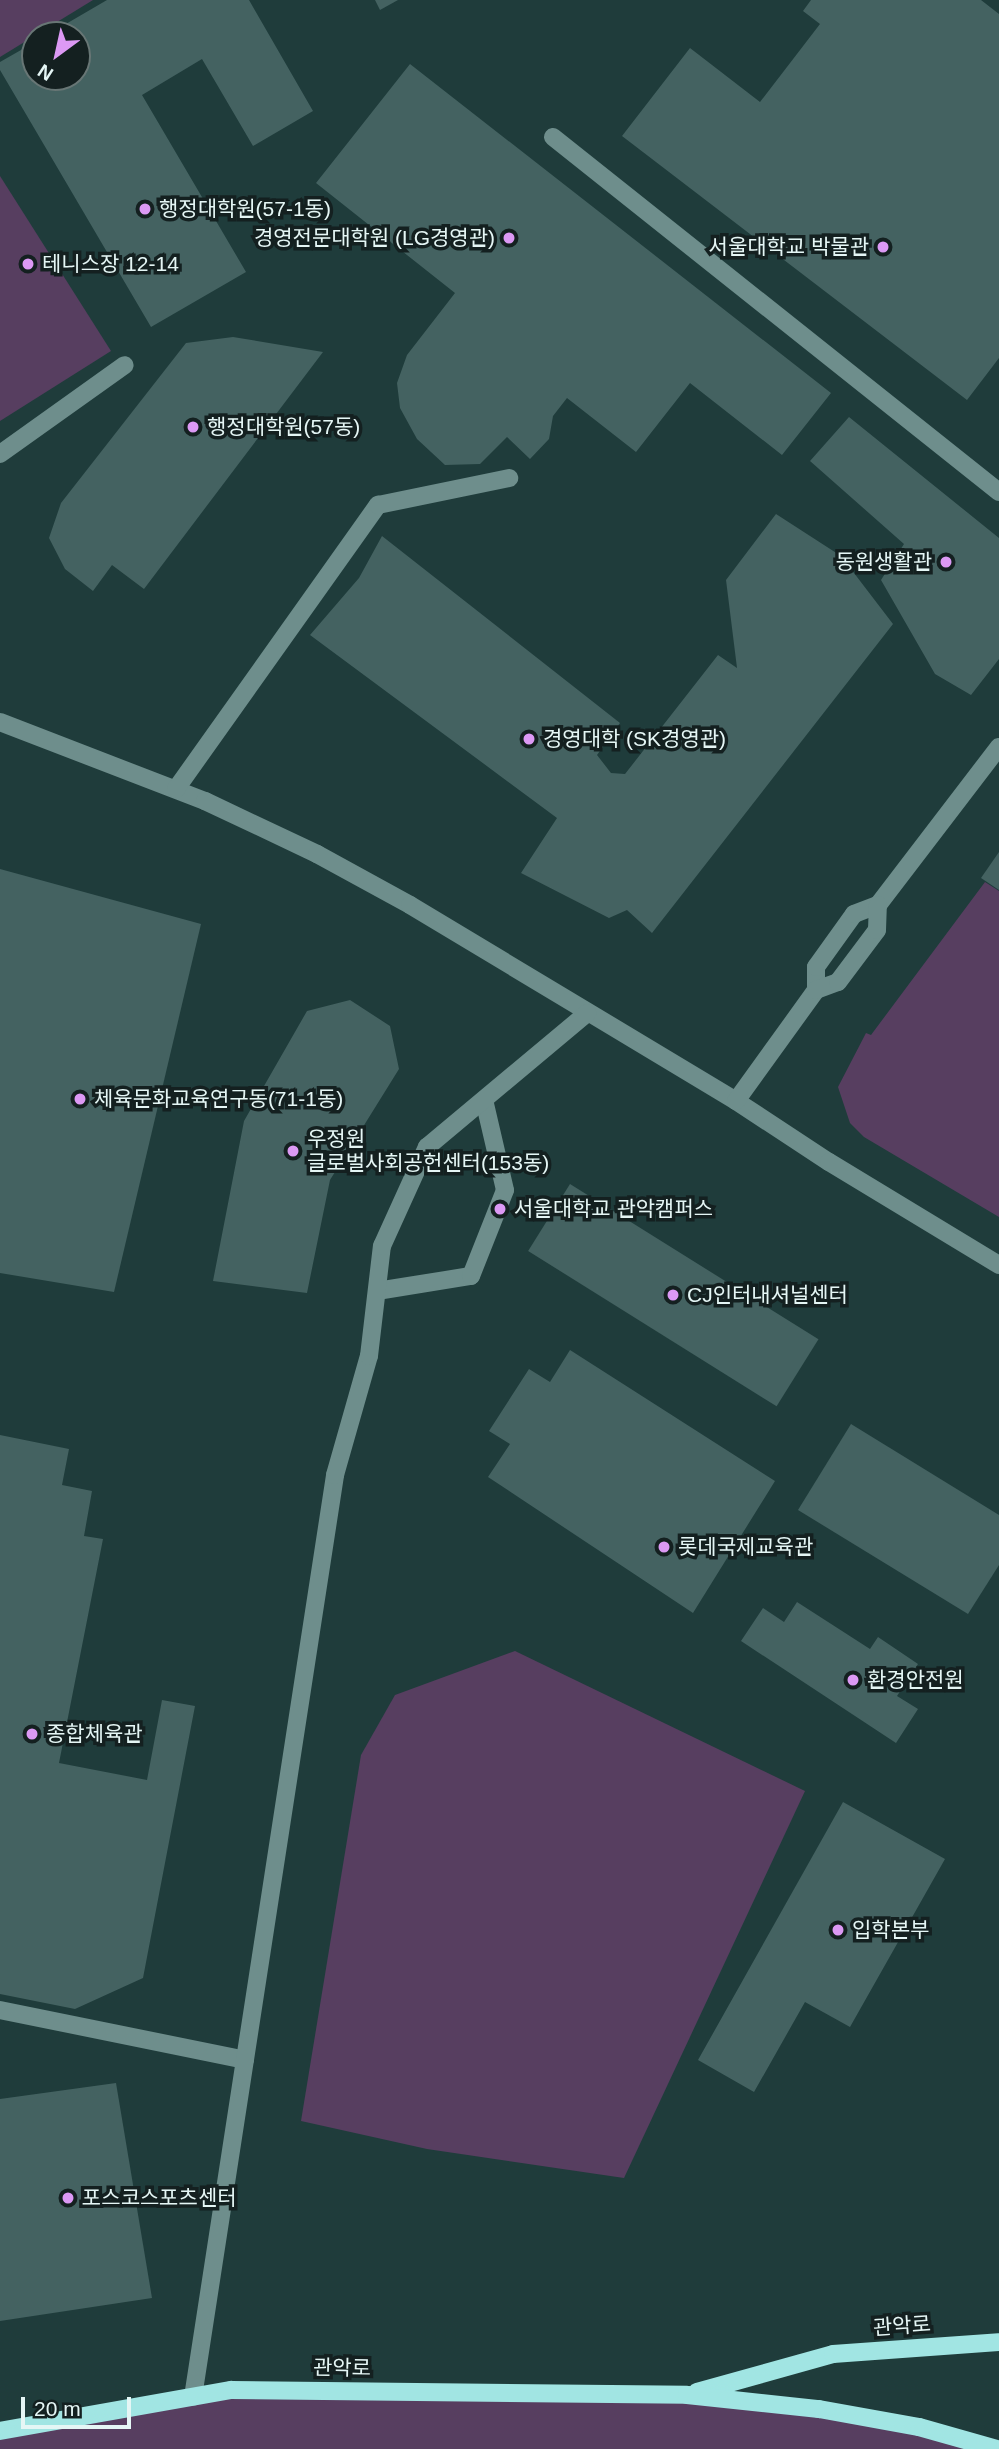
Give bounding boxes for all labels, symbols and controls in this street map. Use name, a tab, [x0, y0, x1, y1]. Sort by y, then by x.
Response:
north arrow	[21, 21, 91, 91]
text: N	[34, 60, 57, 85]
place label: 행정대학원(57-1동)	[159, 196, 331, 222]
marker: 행정대학원(57-1동)	[137, 201, 153, 217]
place label: 경영전문대학원 (LG경영관)	[254, 225, 495, 251]
marker: 경영전문대학원 (LG경영관)	[501, 230, 517, 246]
place label: 서울대학교 박물관	[709, 234, 869, 260]
marker: 서울대학교 박물관	[875, 239, 891, 255]
place label: 테니스장 12-14	[42, 251, 179, 277]
marker: 테니스장 12-14	[20, 256, 36, 272]
place label: 행정대학원(57동)	[207, 414, 360, 440]
marker: 행정대학원(57동)	[185, 419, 201, 435]
place label: 동원생활관	[835, 549, 932, 575]
marker: 동원생활관	[938, 554, 954, 570]
place label: 경영대학 (SK경영관)	[543, 726, 726, 752]
marker: 경영대학 (SK경영관)	[521, 731, 537, 747]
place label: 체육문화교육연구동(71-1동)	[94, 1086, 343, 1112]
marker: 체육문화교육연구동(71-1동)	[72, 1091, 88, 1107]
place label: 우정원 글로벌사회공헌센터(153동)	[307, 1126, 549, 1176]
marker: 우정원 글로벌사회공헌센터(153동)	[285, 1143, 301, 1159]
place label: 서울대학교 관악캠퍼스	[514, 1196, 713, 1222]
marker: 서울대학교 관악캠퍼스	[492, 1201, 508, 1217]
place label: CJ인터내셔널센터	[687, 1282, 848, 1308]
marker: CJ인터내셔널센터	[665, 1287, 681, 1303]
place label: 롯데국제교육관	[678, 1534, 813, 1560]
marker: 롯데국제교육관	[656, 1539, 672, 1555]
place label: 환경안전원	[867, 1667, 964, 1693]
marker: 환경안전원	[845, 1672, 861, 1688]
place label: 종합체육관	[46, 1721, 143, 1747]
marker: 종합체육관	[24, 1726, 40, 1742]
place label: 입학본부	[852, 1917, 929, 1943]
marker: 입학본부	[830, 1922, 846, 1938]
place label: 포스코스포츠센터	[82, 2185, 237, 2211]
marker: 포스코스포츠센터	[60, 2190, 76, 2206]
street label: 관악로	[872, 2311, 932, 2341]
street label: 관악로	[313, 2355, 371, 2381]
scale bar	[24, 2382, 135, 2426]
text: 20 m	[34, 2397, 81, 2420]

